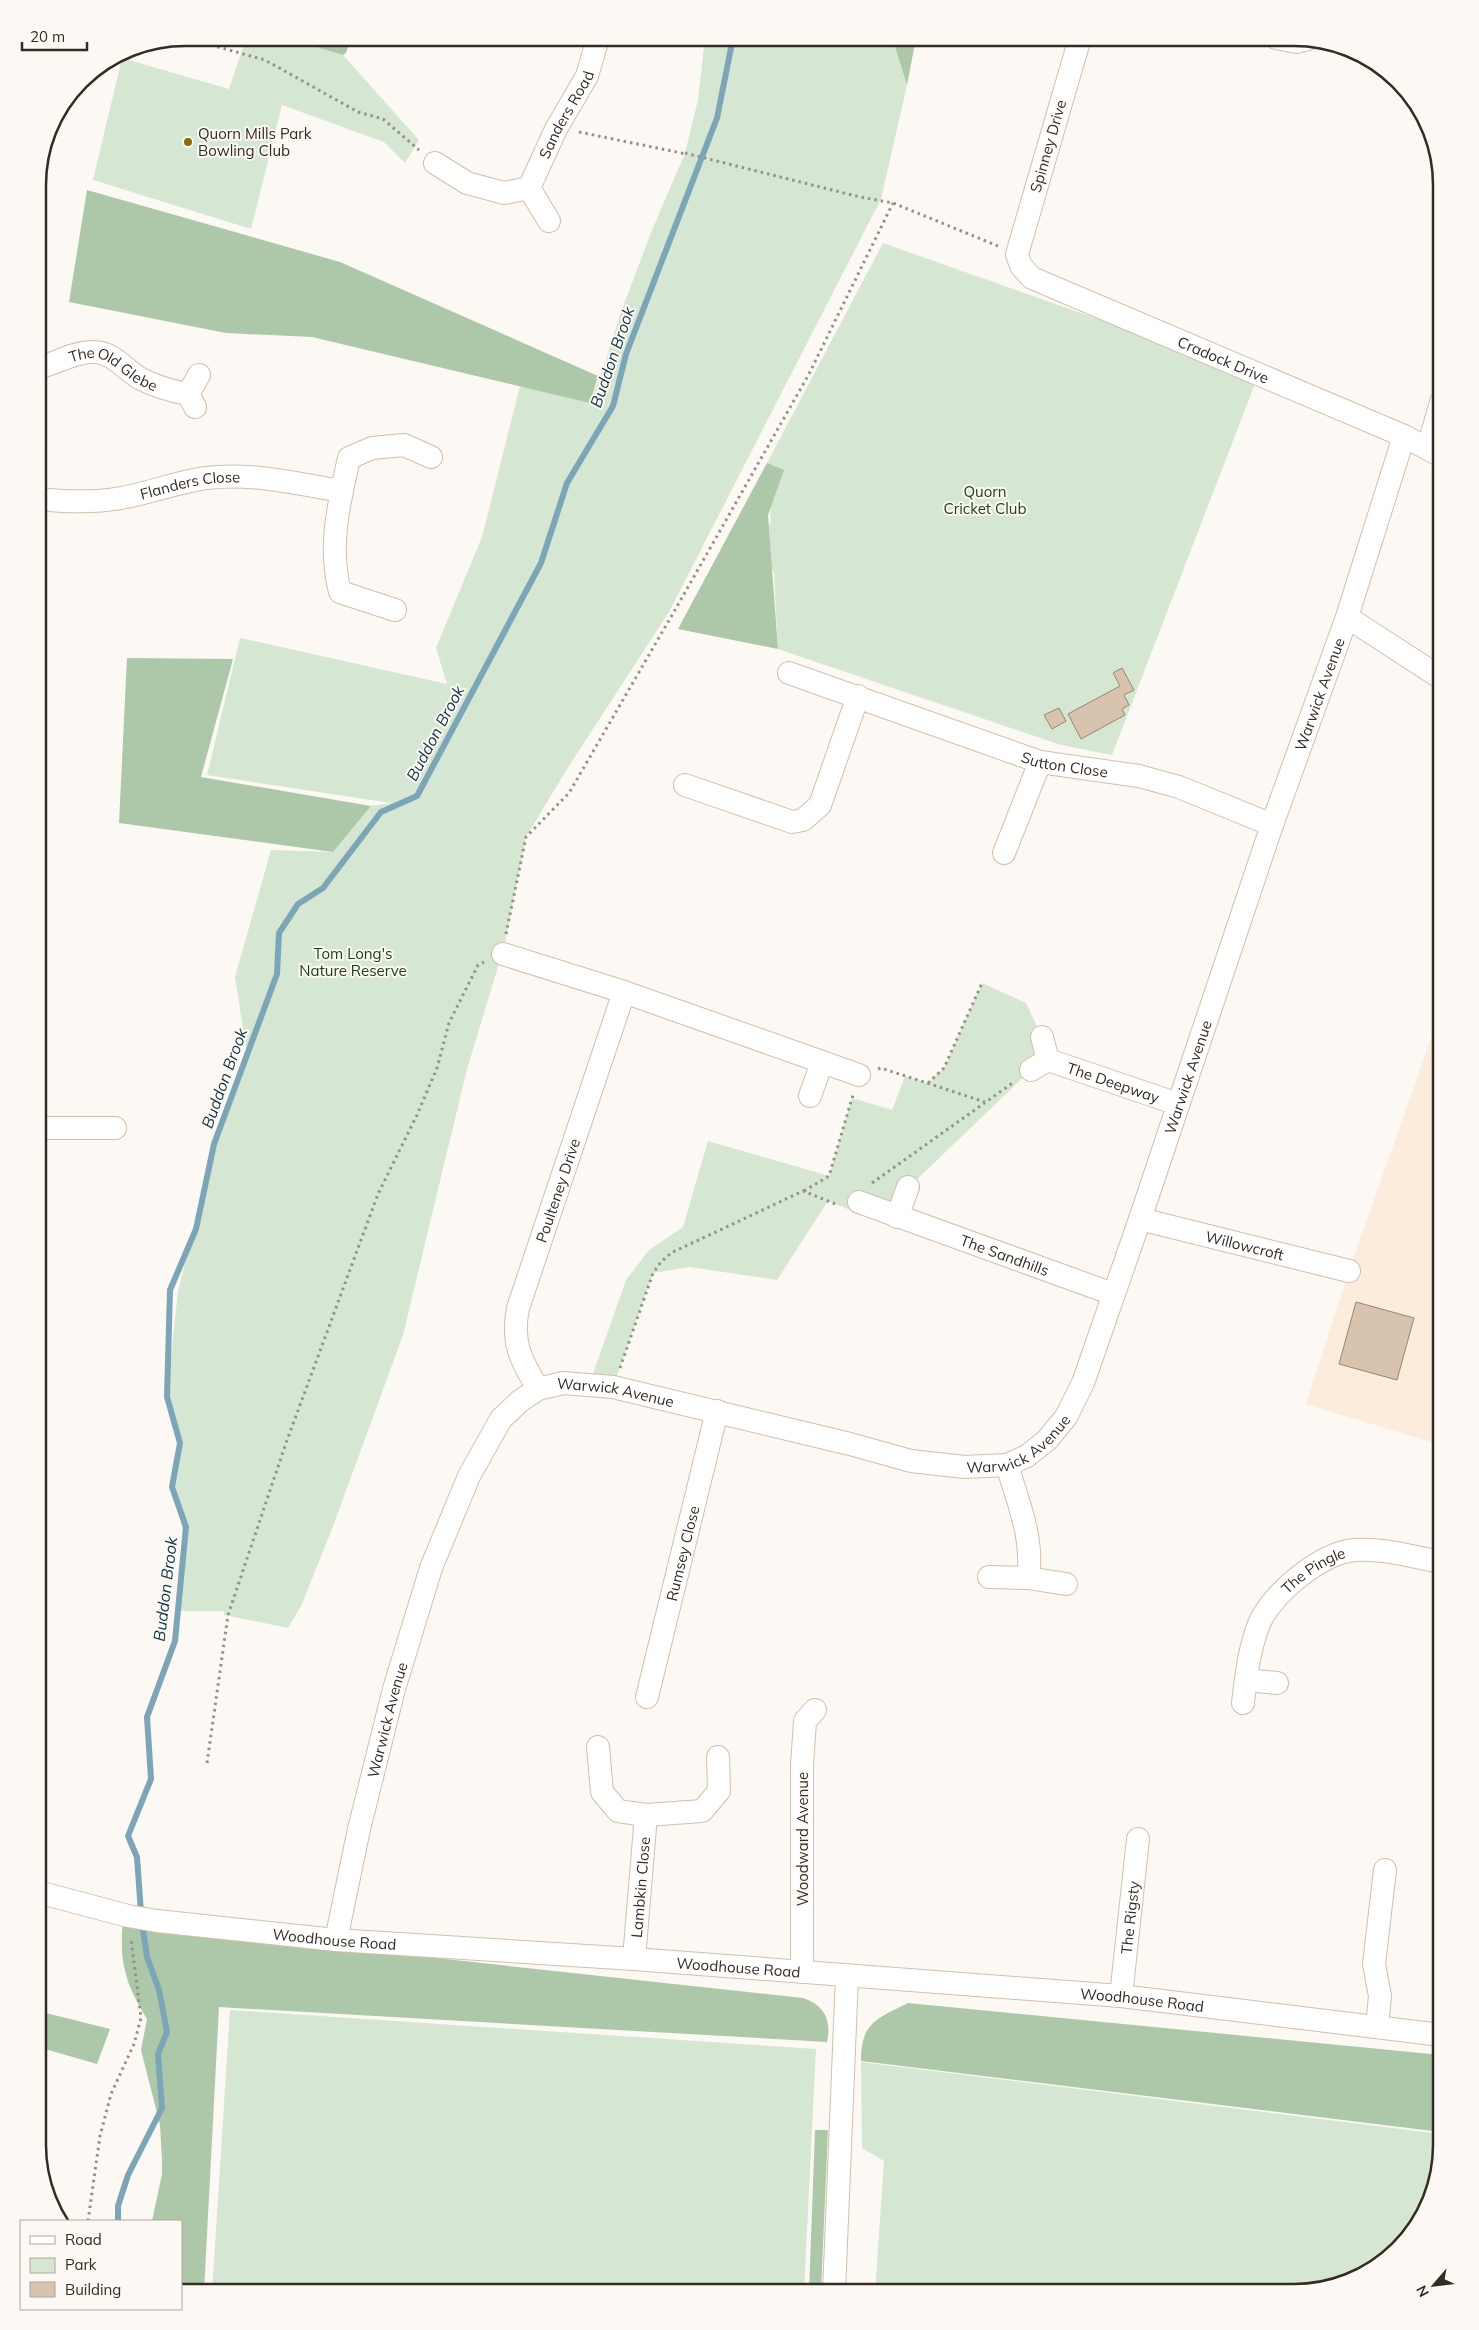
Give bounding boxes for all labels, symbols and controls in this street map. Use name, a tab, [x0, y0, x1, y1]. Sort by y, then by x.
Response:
scale bar	[22, 20, 88, 52]
text: 20 m	[30, 27, 65, 46]
street label: Sanders Road	[534, 68, 598, 162]
street label: Spinney Drive	[1026, 97, 1070, 195]
place label: Quorn Mills Park Bowling Club	[198, 124, 312, 160]
marker: Quorn Mills Park Bowling Club	[182, 136, 194, 148]
water label: Buddon Brook	[585, 303, 639, 410]
street label: Cradock Drive	[1175, 332, 1272, 387]
street label: The Old Glebe	[66, 342, 160, 395]
street label: Flanders Close	[138, 467, 240, 503]
park label: Quorn Cricket Club	[943, 482, 1027, 518]
street label: Warwick Avenue	[1290, 635, 1348, 753]
water label: Buddon Brook	[401, 681, 469, 784]
street label: Sutton Close	[1019, 747, 1109, 781]
park label: Tom Long's Nature Reserve	[299, 944, 407, 980]
street label: Warwick Avenue	[1160, 1018, 1215, 1136]
water label: Buddon Brook	[197, 1024, 252, 1131]
street label: The Deepway	[1065, 1058, 1162, 1107]
street label: Poulteney Drive	[531, 1136, 584, 1245]
street label: Willowcroft	[1204, 1226, 1286, 1264]
street label: The Sandhills	[958, 1230, 1052, 1280]
street label: Warwick Avenue	[556, 1373, 676, 1411]
street label: Warwick Avenue	[966, 1410, 1074, 1476]
street label: Rumsey Close	[661, 1504, 703, 1603]
water label: Buddon Brook	[149, 1535, 181, 1642]
street label: The Pingle	[1277, 1543, 1347, 1597]
street label: Warwick Avenue	[363, 1660, 411, 1780]
street label: Woodward Avenue	[793, 1772, 812, 1906]
street label: Lambkin Close	[626, 1836, 654, 1939]
street label: The Rigsty	[1116, 1880, 1143, 1955]
street label: Woodhouse Road	[272, 1924, 397, 1953]
street label: Woodhouse Road	[676, 1953, 801, 1981]
street label: Woodhouse Road	[1080, 1983, 1205, 2016]
legend	[20, 2220, 182, 2310]
text: Road	[65, 2230, 102, 2249]
text: Park	[65, 2255, 97, 2274]
north arrow	[1409, 2260, 1459, 2310]
text: Building	[65, 2280, 121, 2299]
text: N	[1412, 2282, 1433, 2300]

